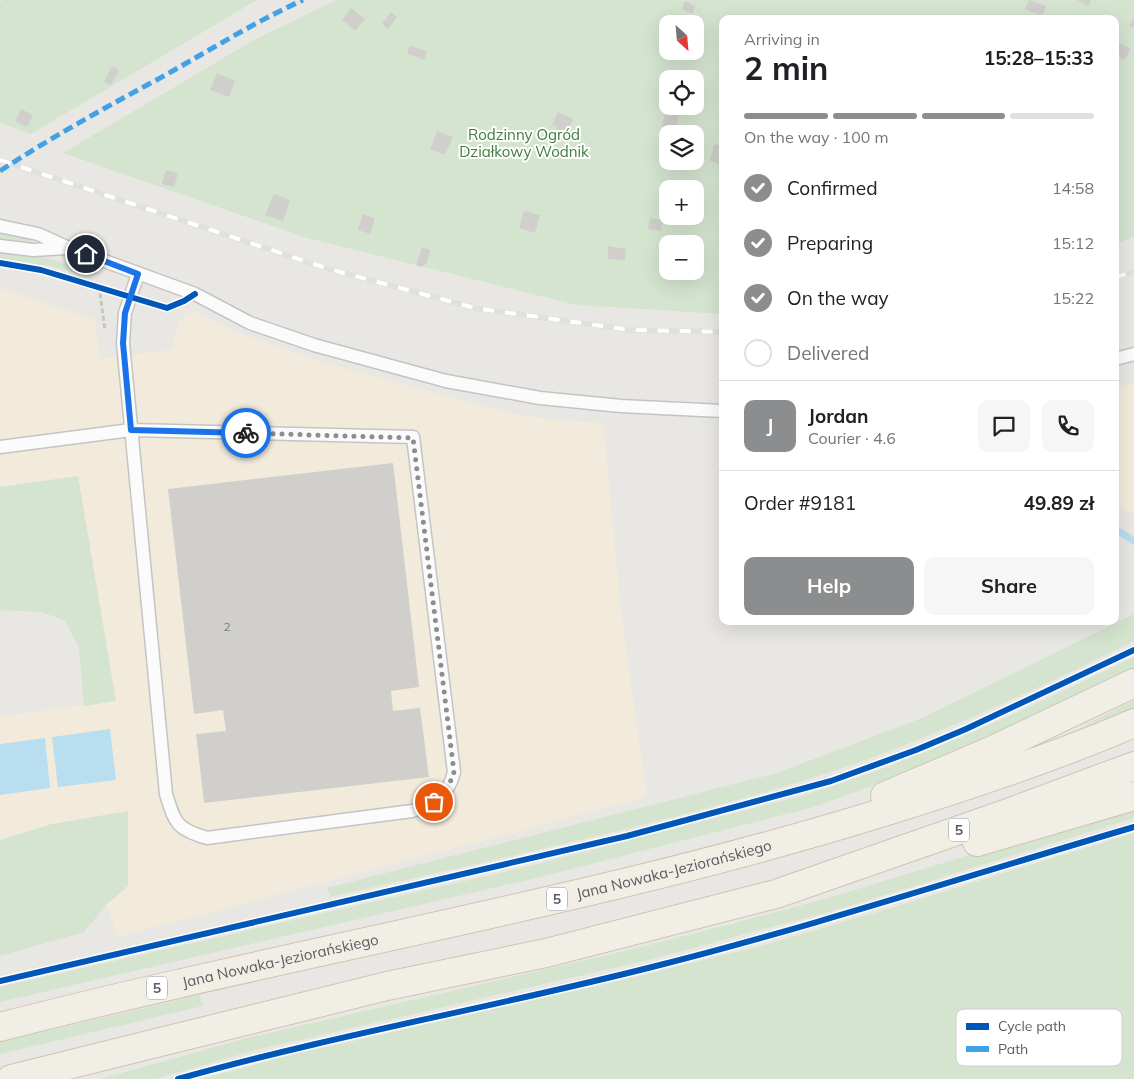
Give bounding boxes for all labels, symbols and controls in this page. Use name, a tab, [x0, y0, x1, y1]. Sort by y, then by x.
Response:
north arrow	[659, 15, 704, 60]
map controls	[659, 15, 704, 280]
text: Arriving in	[744, 29, 820, 49]
text: 15:28–15:33	[984, 46, 1094, 70]
text: 2 min	[744, 48, 828, 88]
button: locate	[659, 70, 704, 115]
park label: Rodzinny Ogród Działkowy Wodnik	[459, 125, 589, 161]
button: layers	[659, 125, 704, 170]
text: On the way · 100 m	[744, 127, 889, 147]
icon: check	[744, 174, 772, 202]
text: Confirmed	[787, 176, 878, 200]
text: 14:58	[1052, 178, 1094, 198]
button: +	[659, 180, 704, 225]
icon: check	[744, 229, 772, 257]
text: Preparing	[787, 231, 873, 255]
pin	[65, 233, 107, 275]
text: 15:12	[1052, 233, 1094, 253]
button: −	[659, 235, 704, 280]
icon: home	[72, 240, 100, 268]
icon: check	[744, 284, 772, 312]
text: On the way	[787, 286, 889, 310]
text: 15:22	[1052, 288, 1094, 308]
text: Delivered	[787, 341, 869, 365]
button: chat	[978, 400, 1030, 452]
button: phone	[1042, 400, 1094, 452]
text: Jordan	[808, 404, 868, 428]
courier	[221, 408, 271, 458]
text: J	[767, 414, 773, 438]
icon: bike	[232, 419, 260, 447]
text: Courier · 4.6	[808, 428, 896, 448]
text: Order #9181	[744, 491, 856, 515]
text: 49.89 zł	[1024, 491, 1094, 515]
button: Help	[744, 557, 914, 615]
button: Share	[924, 557, 1094, 615]
house number: 2	[223, 619, 231, 634]
pin	[413, 781, 455, 823]
icon: bag	[420, 788, 448, 816]
road number: 5	[949, 818, 969, 842]
street label: Jana Nowaka-Jeziorańskiego	[574, 835, 774, 903]
road number: 5	[547, 888, 567, 911]
street label: Jana Nowaka-Jeziorańskiego	[180, 929, 380, 992]
road number: 5	[147, 976, 167, 1000]
legend	[956, 1009, 1122, 1066]
text: Cycle path	[998, 1017, 1066, 1035]
text: Path	[998, 1040, 1028, 1058]

